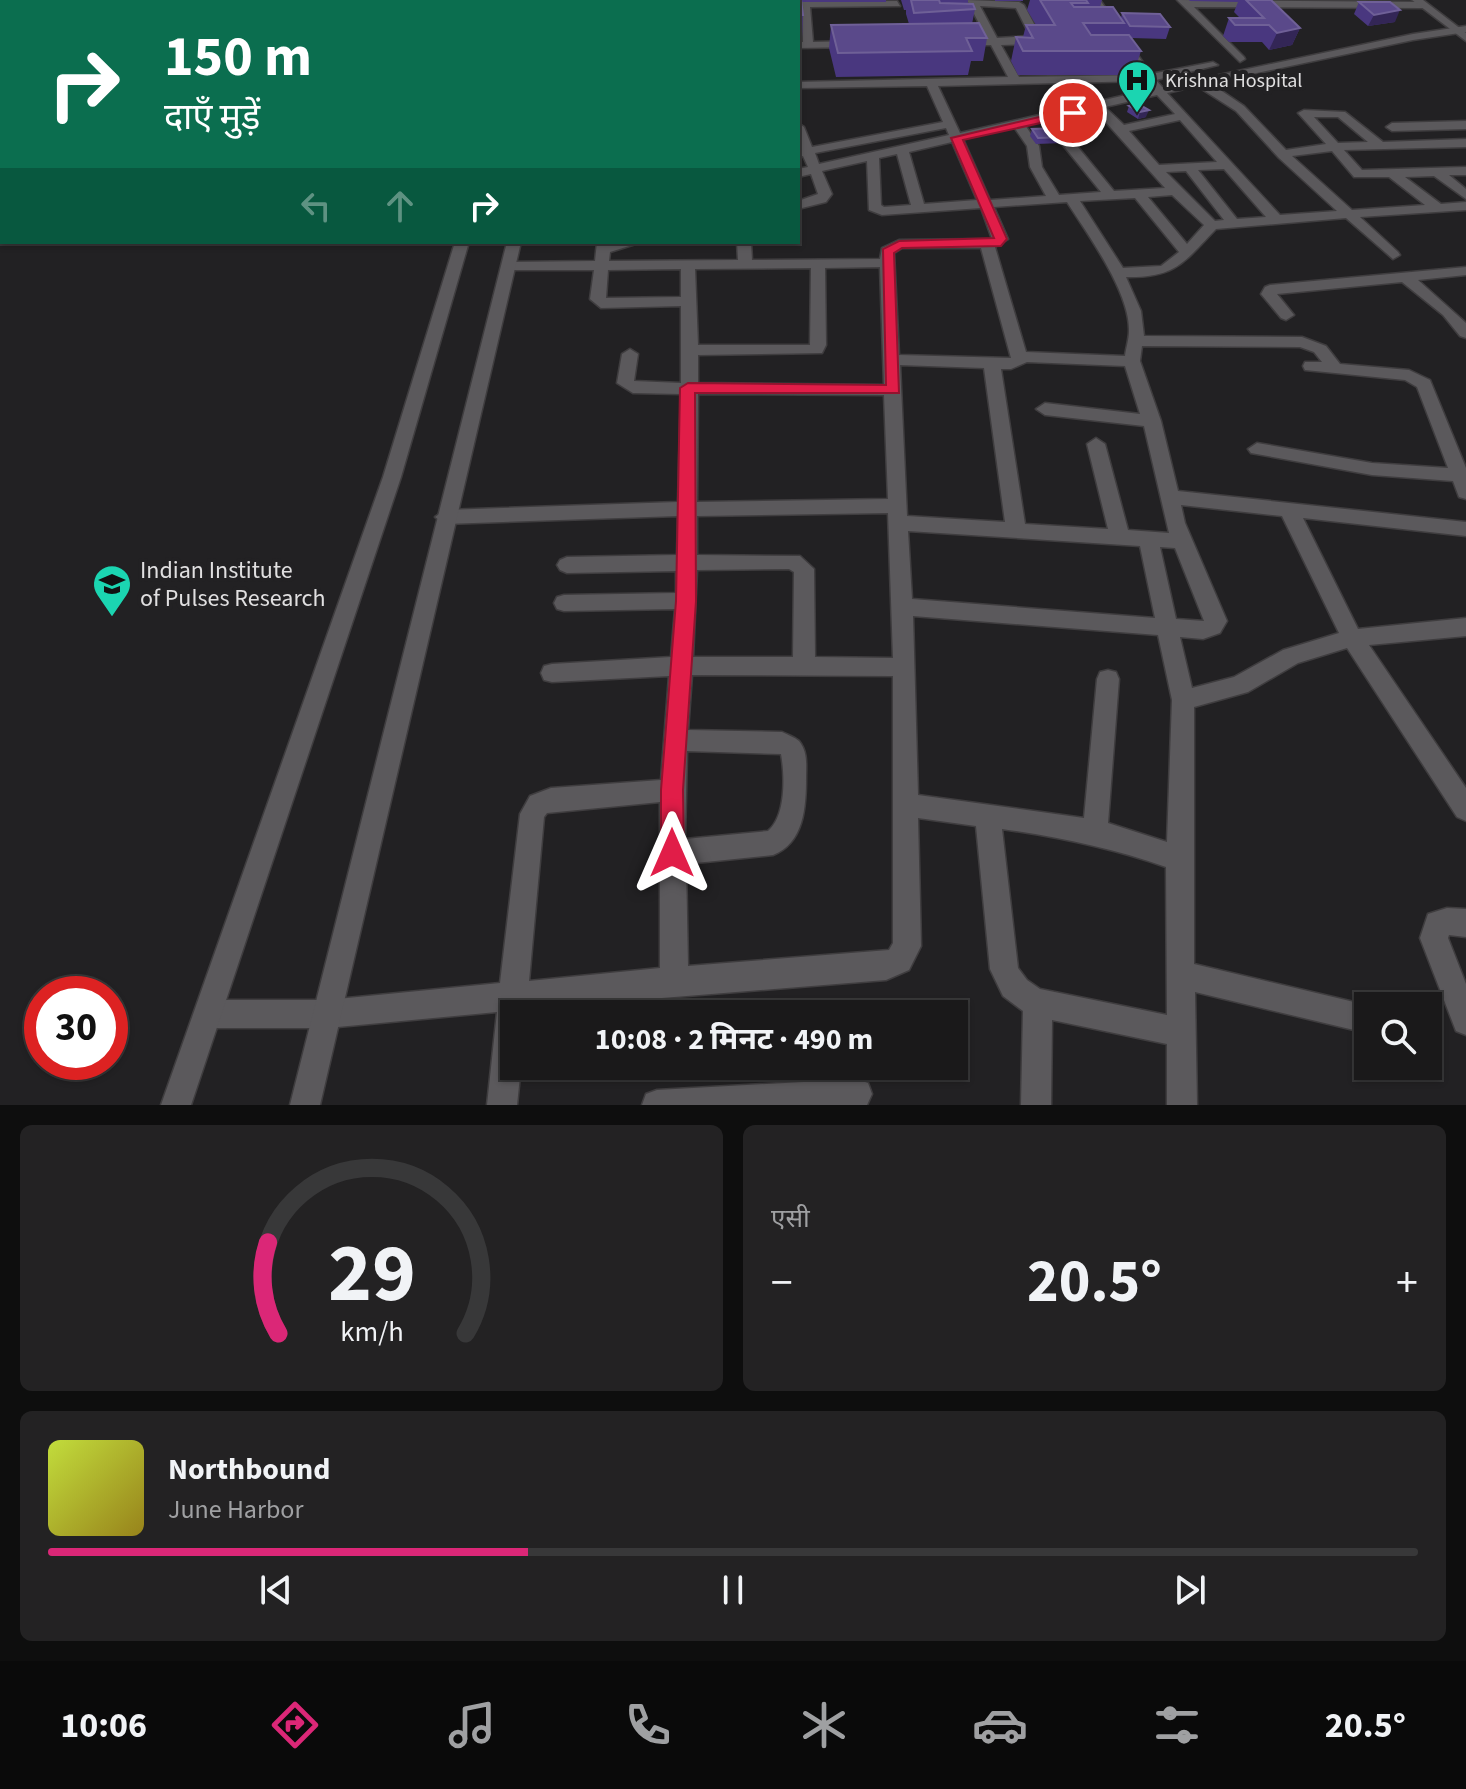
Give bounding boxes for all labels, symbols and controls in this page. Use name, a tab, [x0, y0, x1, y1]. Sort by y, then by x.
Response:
text: 150 m	[164, 18, 312, 97]
icon: right	[32, 32, 136, 136]
hospital icon: Krishna Hospital	[1116, 59, 1158, 114]
place label: Krishna Hospital	[1165, 67, 1302, 95]
pin	[1039, 79, 1107, 147]
icon: arrive	[1051, 91, 1095, 135]
text: दाएँ मुड़ें	[164, 92, 260, 143]
icon: left	[294, 184, 338, 228]
icon: ahead	[378, 184, 422, 228]
icon: right	[462, 184, 506, 228]
place label: Indian Institute of Pulses Research	[140, 553, 325, 616]
school or university icon: Indian Institute of Pulses Research	[91, 563, 133, 618]
position arrow	[630, 811, 714, 895]
speed limit sign: 30	[24, 976, 128, 1080]
map controls	[1354, 992, 1442, 1080]
button: search	[1354, 992, 1442, 1080]
text: 10:08 · 2 मिनट · 490 m	[595, 1018, 873, 1061]
text: एसी	[771, 1200, 810, 1237]
text: 29	[328, 1215, 415, 1333]
text: 20.5°	[1027, 1240, 1162, 1325]
text: −	[771, 1252, 793, 1315]
text: +	[1396, 1252, 1418, 1315]
text: km/h	[340, 1312, 403, 1352]
text: Northbound	[168, 1448, 330, 1491]
text: June Harbor	[168, 1491, 304, 1528]
icon: previous	[254, 1568, 298, 1612]
icon: pause	[711, 1568, 755, 1612]
icon: next	[1168, 1568, 1212, 1612]
icon: directions	[267, 1697, 323, 1753]
icon: music	[444, 1697, 500, 1753]
icon: phone	[620, 1697, 676, 1753]
icon: climate	[796, 1697, 852, 1753]
icon: car	[972, 1697, 1028, 1753]
icon: filters	[1149, 1697, 1205, 1753]
text: 10:06	[60, 1700, 147, 1751]
text: 20.5°	[1325, 1700, 1406, 1751]

